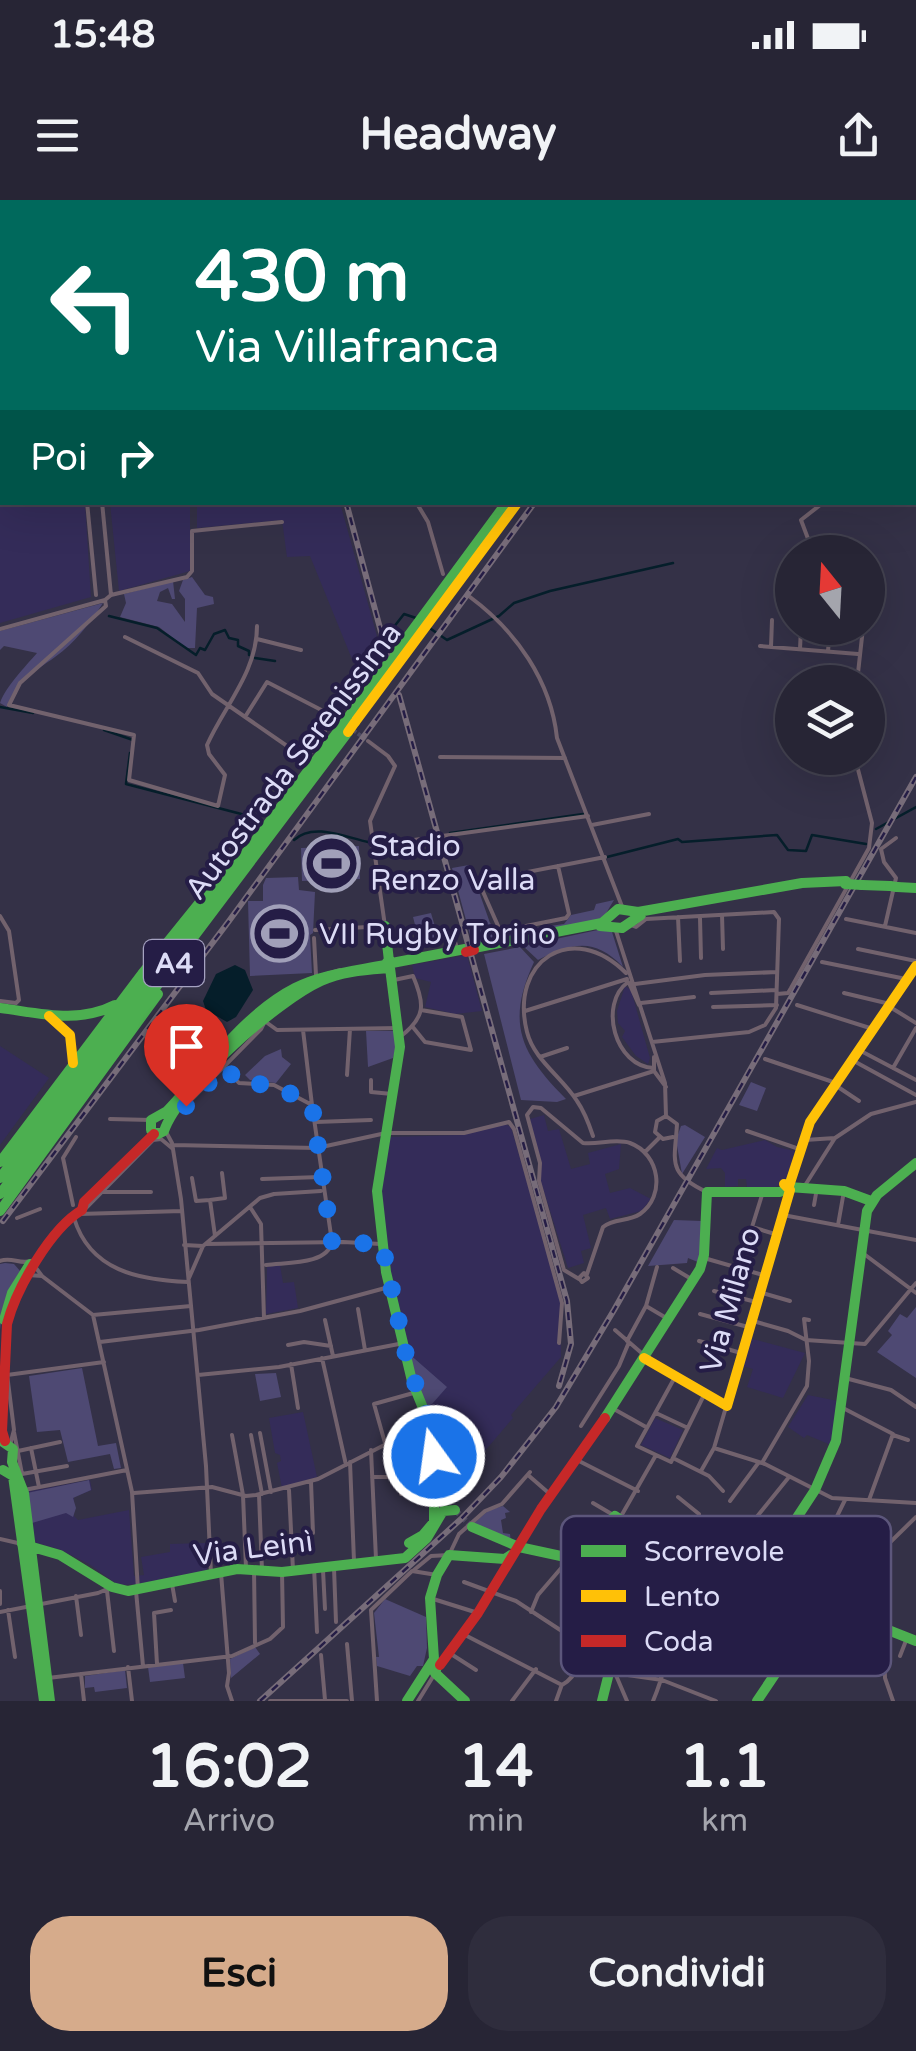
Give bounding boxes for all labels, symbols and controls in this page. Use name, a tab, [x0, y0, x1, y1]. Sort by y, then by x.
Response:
text: 15:48	[50, 12, 155, 58]
icon: menu	[30, 108, 85, 163]
text: Headway	[360, 108, 556, 162]
icon: share	[831, 108, 886, 163]
text: 430 m	[195, 236, 409, 320]
icon: left	[30, 240, 160, 370]
text: Via Villafranca	[195, 321, 499, 375]
icon: right	[108, 430, 163, 485]
text: Poi	[30, 435, 88, 481]
north arrow	[775, 535, 885, 645]
map controls	[775, 535, 885, 775]
street label: Autostrada Serenissima	[177, 615, 410, 907]
button: layers	[775, 665, 885, 775]
place label: Stadio Renzo Valla	[370, 828, 535, 899]
sports icon: Stadio Renzo Valla	[301, 833, 361, 893]
sports icon: VII Rugby Torino	[250, 904, 310, 964]
place label: VII Rugby Torino	[319, 916, 556, 953]
road number: A4	[144, 940, 204, 986]
pin	[144, 1004, 229, 1107]
icon: arrive	[159, 1019, 214, 1074]
street label: Via Milano	[692, 1223, 769, 1377]
position arrow	[382, 1404, 486, 1508]
legend	[561, 1516, 891, 1676]
street label: Via Leinì	[191, 1523, 315, 1574]
text: Scorrevole	[644, 1535, 784, 1569]
text: Lento	[644, 1580, 720, 1614]
text: Coda	[644, 1625, 713, 1659]
text: 16:02	[146, 1731, 312, 1803]
text: 14	[458, 1731, 533, 1803]
text: 1.1	[679, 1731, 770, 1803]
text: Arrivo	[183, 1802, 275, 1840]
text: min	[467, 1802, 524, 1840]
text: km	[701, 1802, 748, 1840]
button: Esci	[30, 1916, 448, 2031]
button: Condividi	[468, 1916, 886, 2031]

